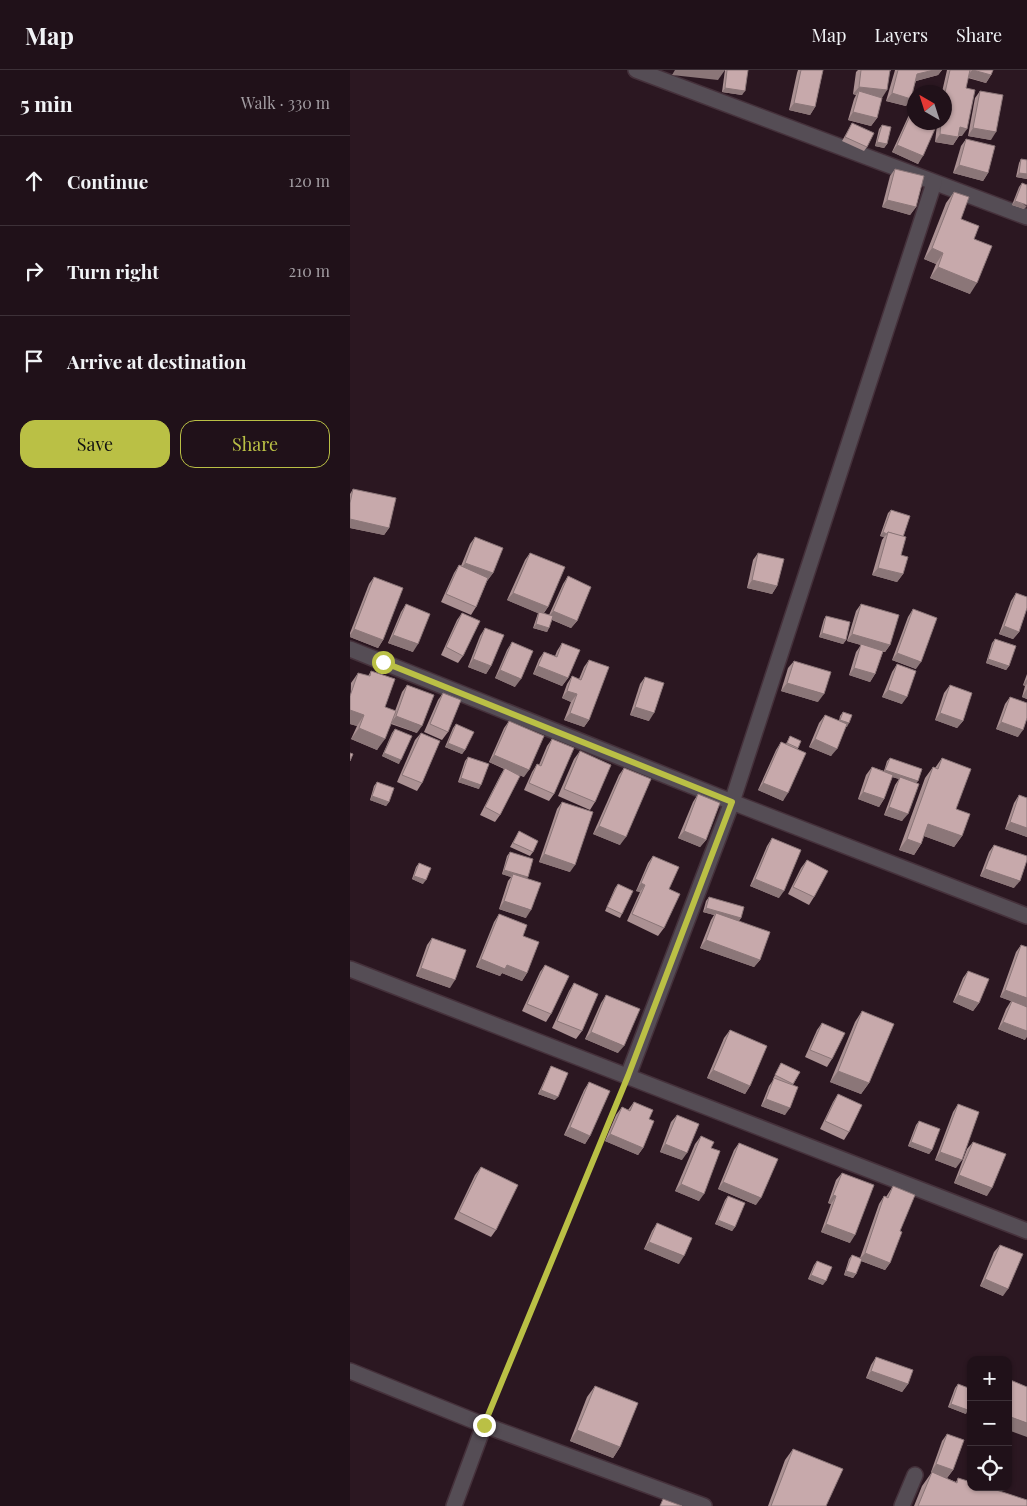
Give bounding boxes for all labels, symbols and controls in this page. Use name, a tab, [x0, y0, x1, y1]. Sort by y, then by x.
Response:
text: Map	[25, 19, 74, 51]
text: Map	[811, 23, 846, 47]
text: Layers	[874, 23, 928, 47]
text: Share	[956, 23, 1002, 47]
north arrow	[907, 85, 952, 130]
text: 5 min	[20, 89, 73, 117]
text: Walk · 330 m	[241, 92, 330, 113]
icon: ahead	[20, 167, 48, 195]
text: Continue	[67, 168, 148, 194]
text: 120 m	[289, 170, 330, 191]
icon: right	[20, 257, 48, 285]
text: Turn right	[67, 258, 159, 284]
text: 210 m	[289, 260, 330, 281]
icon: arrive	[20, 347, 48, 375]
text: Arrive at destination	[67, 348, 247, 374]
button: Save	[20, 420, 170, 468]
button: Share	[180, 420, 330, 468]
route start	[372, 651, 395, 674]
map controls	[967, 1356, 1012, 1491]
button: +	[967, 1356, 1012, 1401]
button: −	[967, 1401, 1012, 1446]
route end	[473, 1414, 496, 1437]
button: locate	[967, 1446, 1012, 1491]

